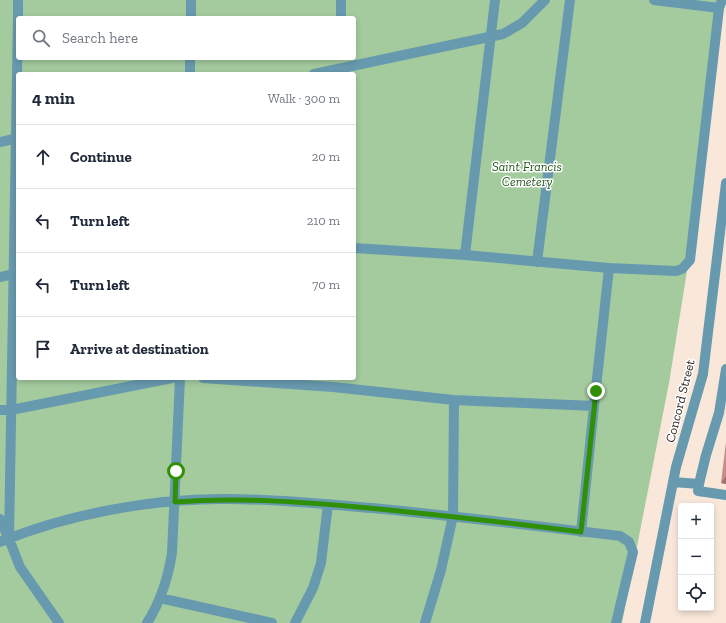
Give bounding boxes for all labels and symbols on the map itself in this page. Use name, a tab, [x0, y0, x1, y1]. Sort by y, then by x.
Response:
park label: Saint Francis Cemetery	[492, 159, 562, 189]
street label: Concord Street	[662, 358, 698, 444]
route end	[587, 382, 605, 400]
route start	[167, 462, 185, 480]

